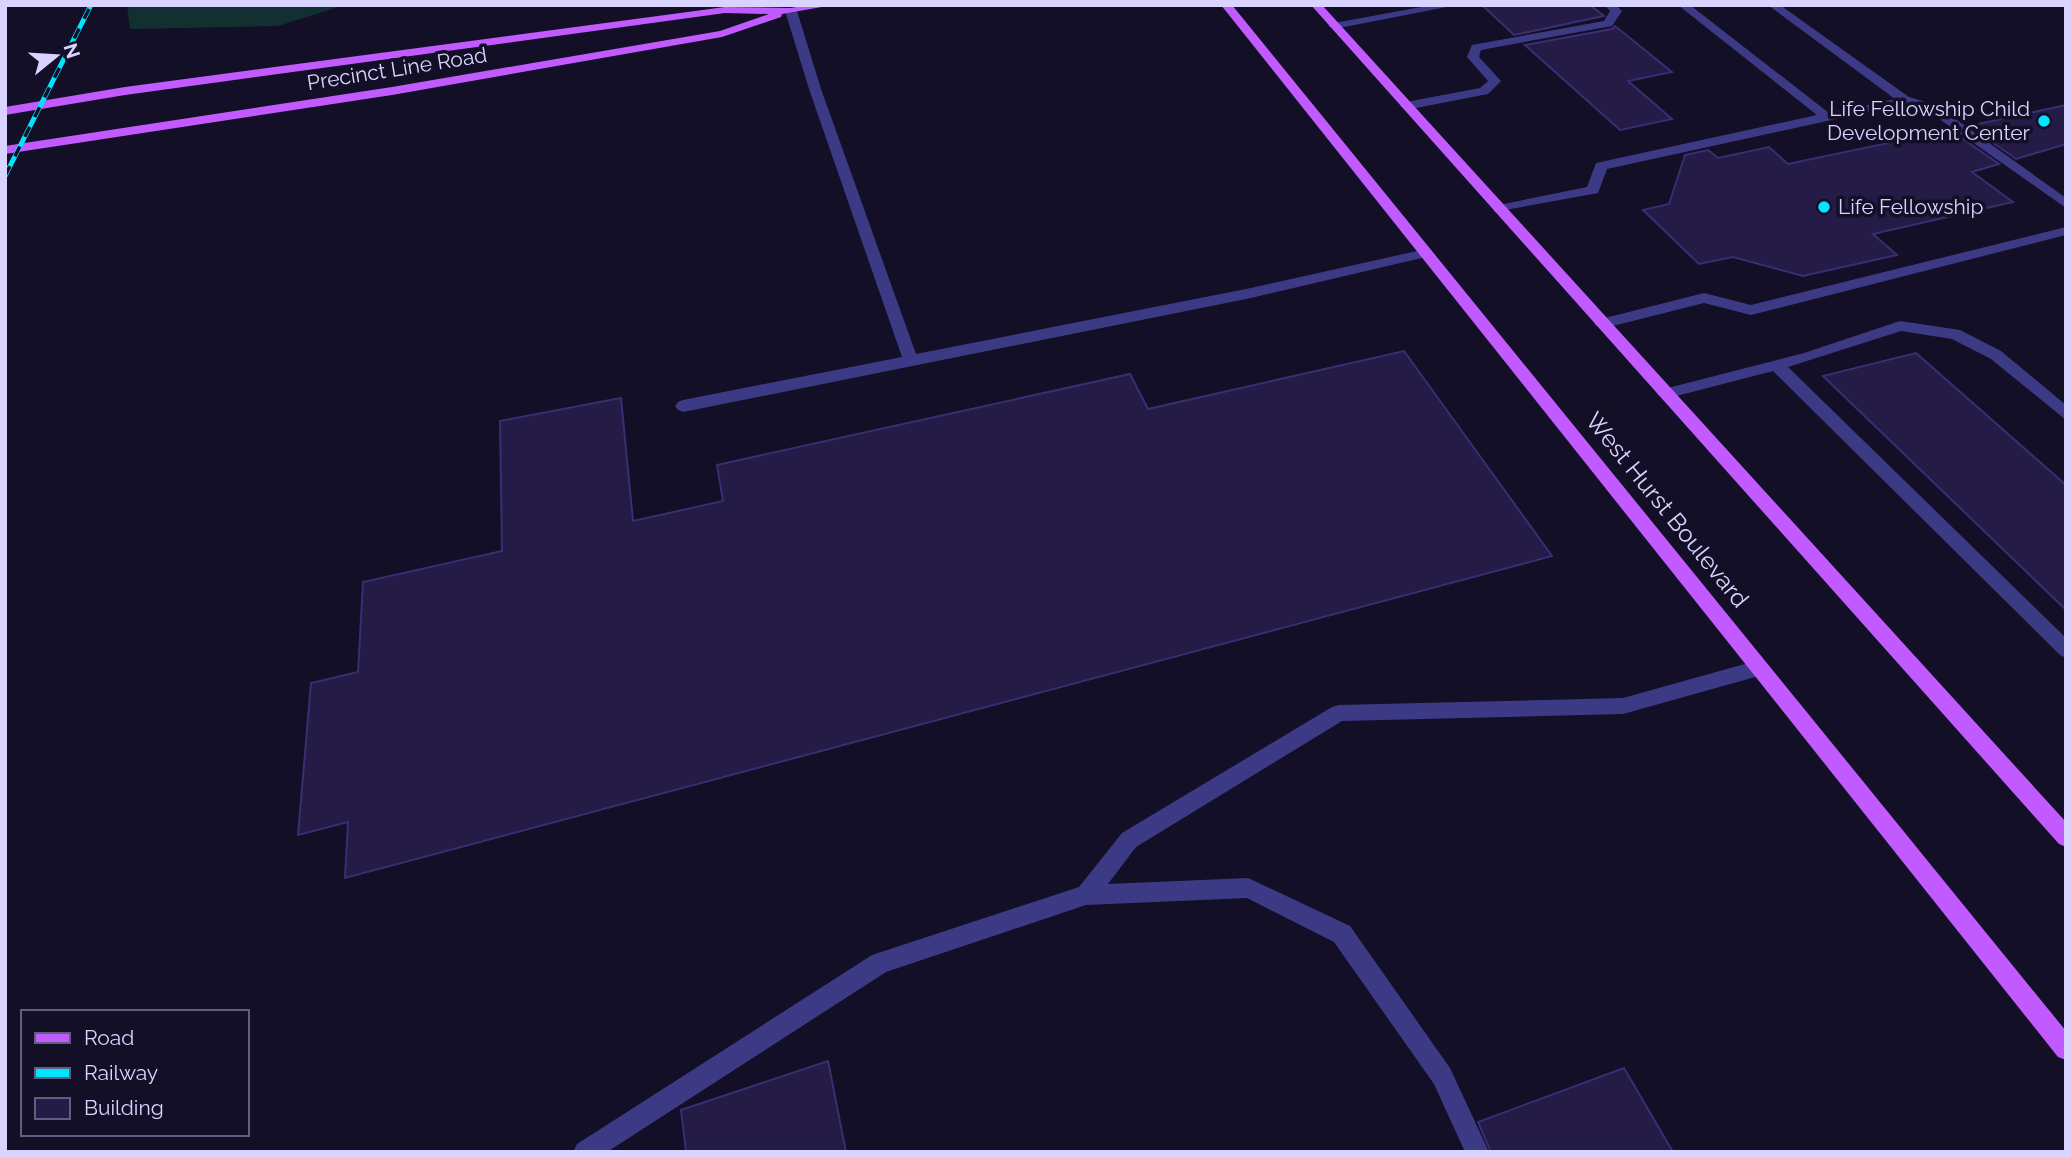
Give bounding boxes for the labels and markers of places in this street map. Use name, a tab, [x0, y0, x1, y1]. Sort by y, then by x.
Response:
place label: Life Fellowship Child Development Center	[1827, 96, 2031, 145]
marker: Life Fellowship Child Development Center	[2036, 113, 2052, 129]
place label: Life Fellowship	[1838, 194, 1983, 219]
marker: Life Fellowship	[1816, 199, 1832, 215]

